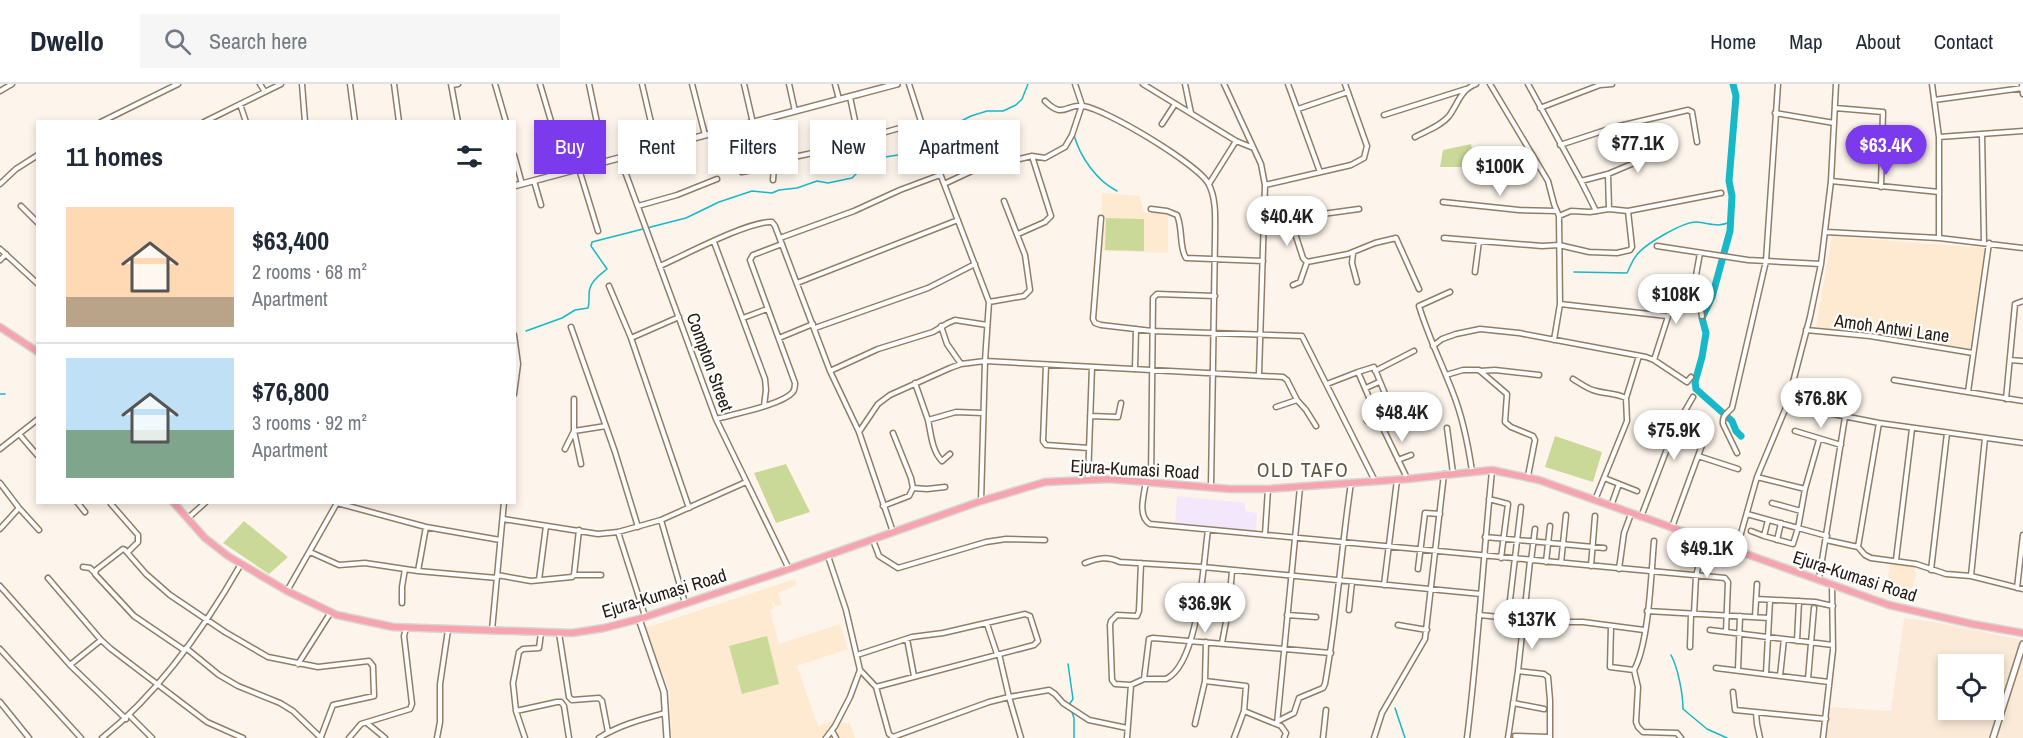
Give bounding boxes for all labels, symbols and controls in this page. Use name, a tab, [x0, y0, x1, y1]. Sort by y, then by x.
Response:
search box	[140, 14, 560, 68]
text: Dwello	[30, 22, 104, 60]
icon: search	[161, 25, 194, 58]
text: Search here	[209, 26, 307, 56]
text: Home	[1710, 27, 1756, 56]
text: Map	[1789, 27, 1823, 56]
text: About	[1856, 27, 1901, 56]
text: Contact	[1934, 27, 1993, 56]
chip: Buy	[534, 120, 606, 174]
chip: Rent	[618, 120, 696, 174]
chip: Filters	[708, 120, 798, 174]
chip: New	[810, 120, 886, 174]
chip: Apartment	[898, 120, 1020, 174]
pin: $77.1K	[1589, 123, 1687, 174]
pin: $63.4K	[1837, 125, 1935, 176]
text: $77.1K	[1612, 129, 1664, 156]
text: $63.4K	[1860, 131, 1912, 158]
text: 11 homes	[66, 139, 163, 174]
icon: filters	[453, 140, 486, 173]
pin: $100K	[1458, 146, 1542, 197]
text: $100K	[1476, 152, 1524, 179]
pin: $40.4K	[1238, 196, 1336, 247]
text: $40.4K	[1261, 202, 1313, 229]
text: $63,400	[252, 223, 329, 258]
icon: home	[114, 231, 186, 303]
text: 2 rooms · 68 m²	[252, 258, 367, 285]
pin: $108K	[1634, 274, 1718, 325]
text: $108K	[1652, 280, 1700, 307]
text: Apartment	[252, 285, 328, 312]
street label: Amoh Antwi Lane	[1832, 307, 1951, 348]
street label: Compton Street	[681, 309, 739, 415]
text: $76,800	[252, 374, 329, 409]
pin: $76.8K	[1772, 378, 1870, 429]
icon: home	[114, 382, 186, 454]
text: $76.8K	[1795, 384, 1847, 411]
pin: $48.4K	[1353, 392, 1451, 443]
text: $48.4K	[1376, 398, 1428, 425]
text: 3 rooms · 92 m²	[252, 409, 367, 436]
pin: $75.9K	[1625, 410, 1723, 461]
text: $75.9K	[1648, 416, 1700, 443]
text: Apartment	[252, 436, 328, 463]
street label: Ejura-Kumasi Road	[1070, 453, 1200, 485]
district label: OLD TAFO	[1257, 456, 1349, 483]
pin: $49.1K	[1658, 528, 1756, 579]
text: $49.1K	[1681, 534, 1733, 561]
street label: Ejura-Kumasi Road	[1790, 544, 1920, 608]
street label: Ejura-Kumasi Road	[599, 562, 729, 624]
pin: $36.9K	[1156, 583, 1254, 634]
text: $36.9K	[1179, 589, 1231, 616]
pin: $137K	[1490, 599, 1574, 650]
text: $137K	[1508, 605, 1556, 632]
map controls	[1938, 654, 2004, 720]
button: locate	[1938, 654, 2004, 720]

